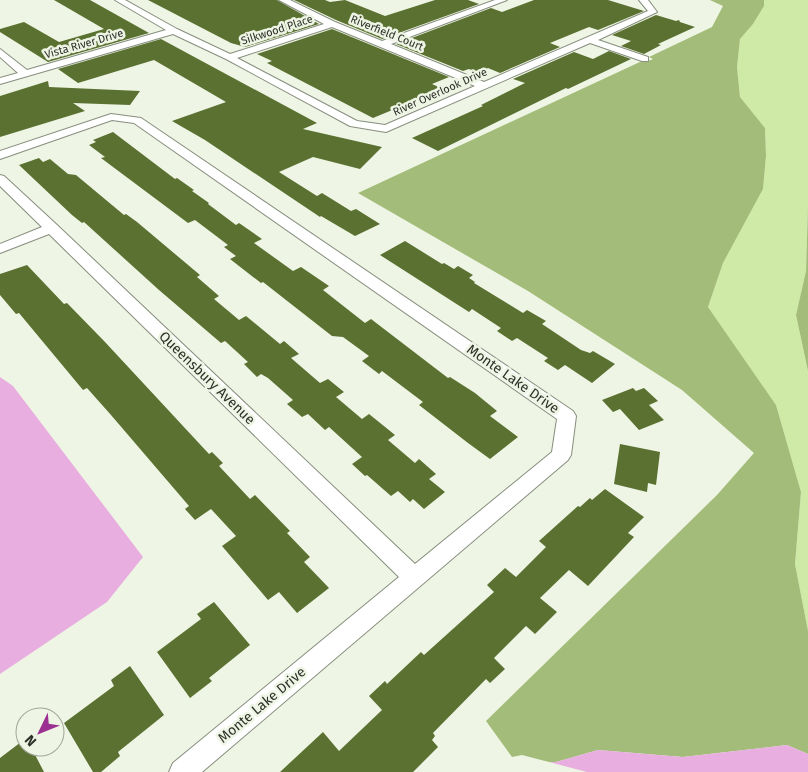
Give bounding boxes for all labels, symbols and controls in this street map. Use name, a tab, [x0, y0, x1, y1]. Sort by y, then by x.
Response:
street label: Silkwood Place	[239, 12, 315, 48]
street label: Riverfield Court	[349, 12, 425, 54]
street label: Vista River Drive	[43, 27, 125, 61]
street label: River Overlook Drive	[391, 65, 489, 119]
street label: Queensbury Avenue	[156, 328, 258, 428]
street label: Monte Lake Drive	[463, 341, 563, 417]
street label: Monte Lake Drive	[215, 663, 309, 747]
north arrow	[15, 707, 65, 757]
text: N	[21, 731, 40, 750]

